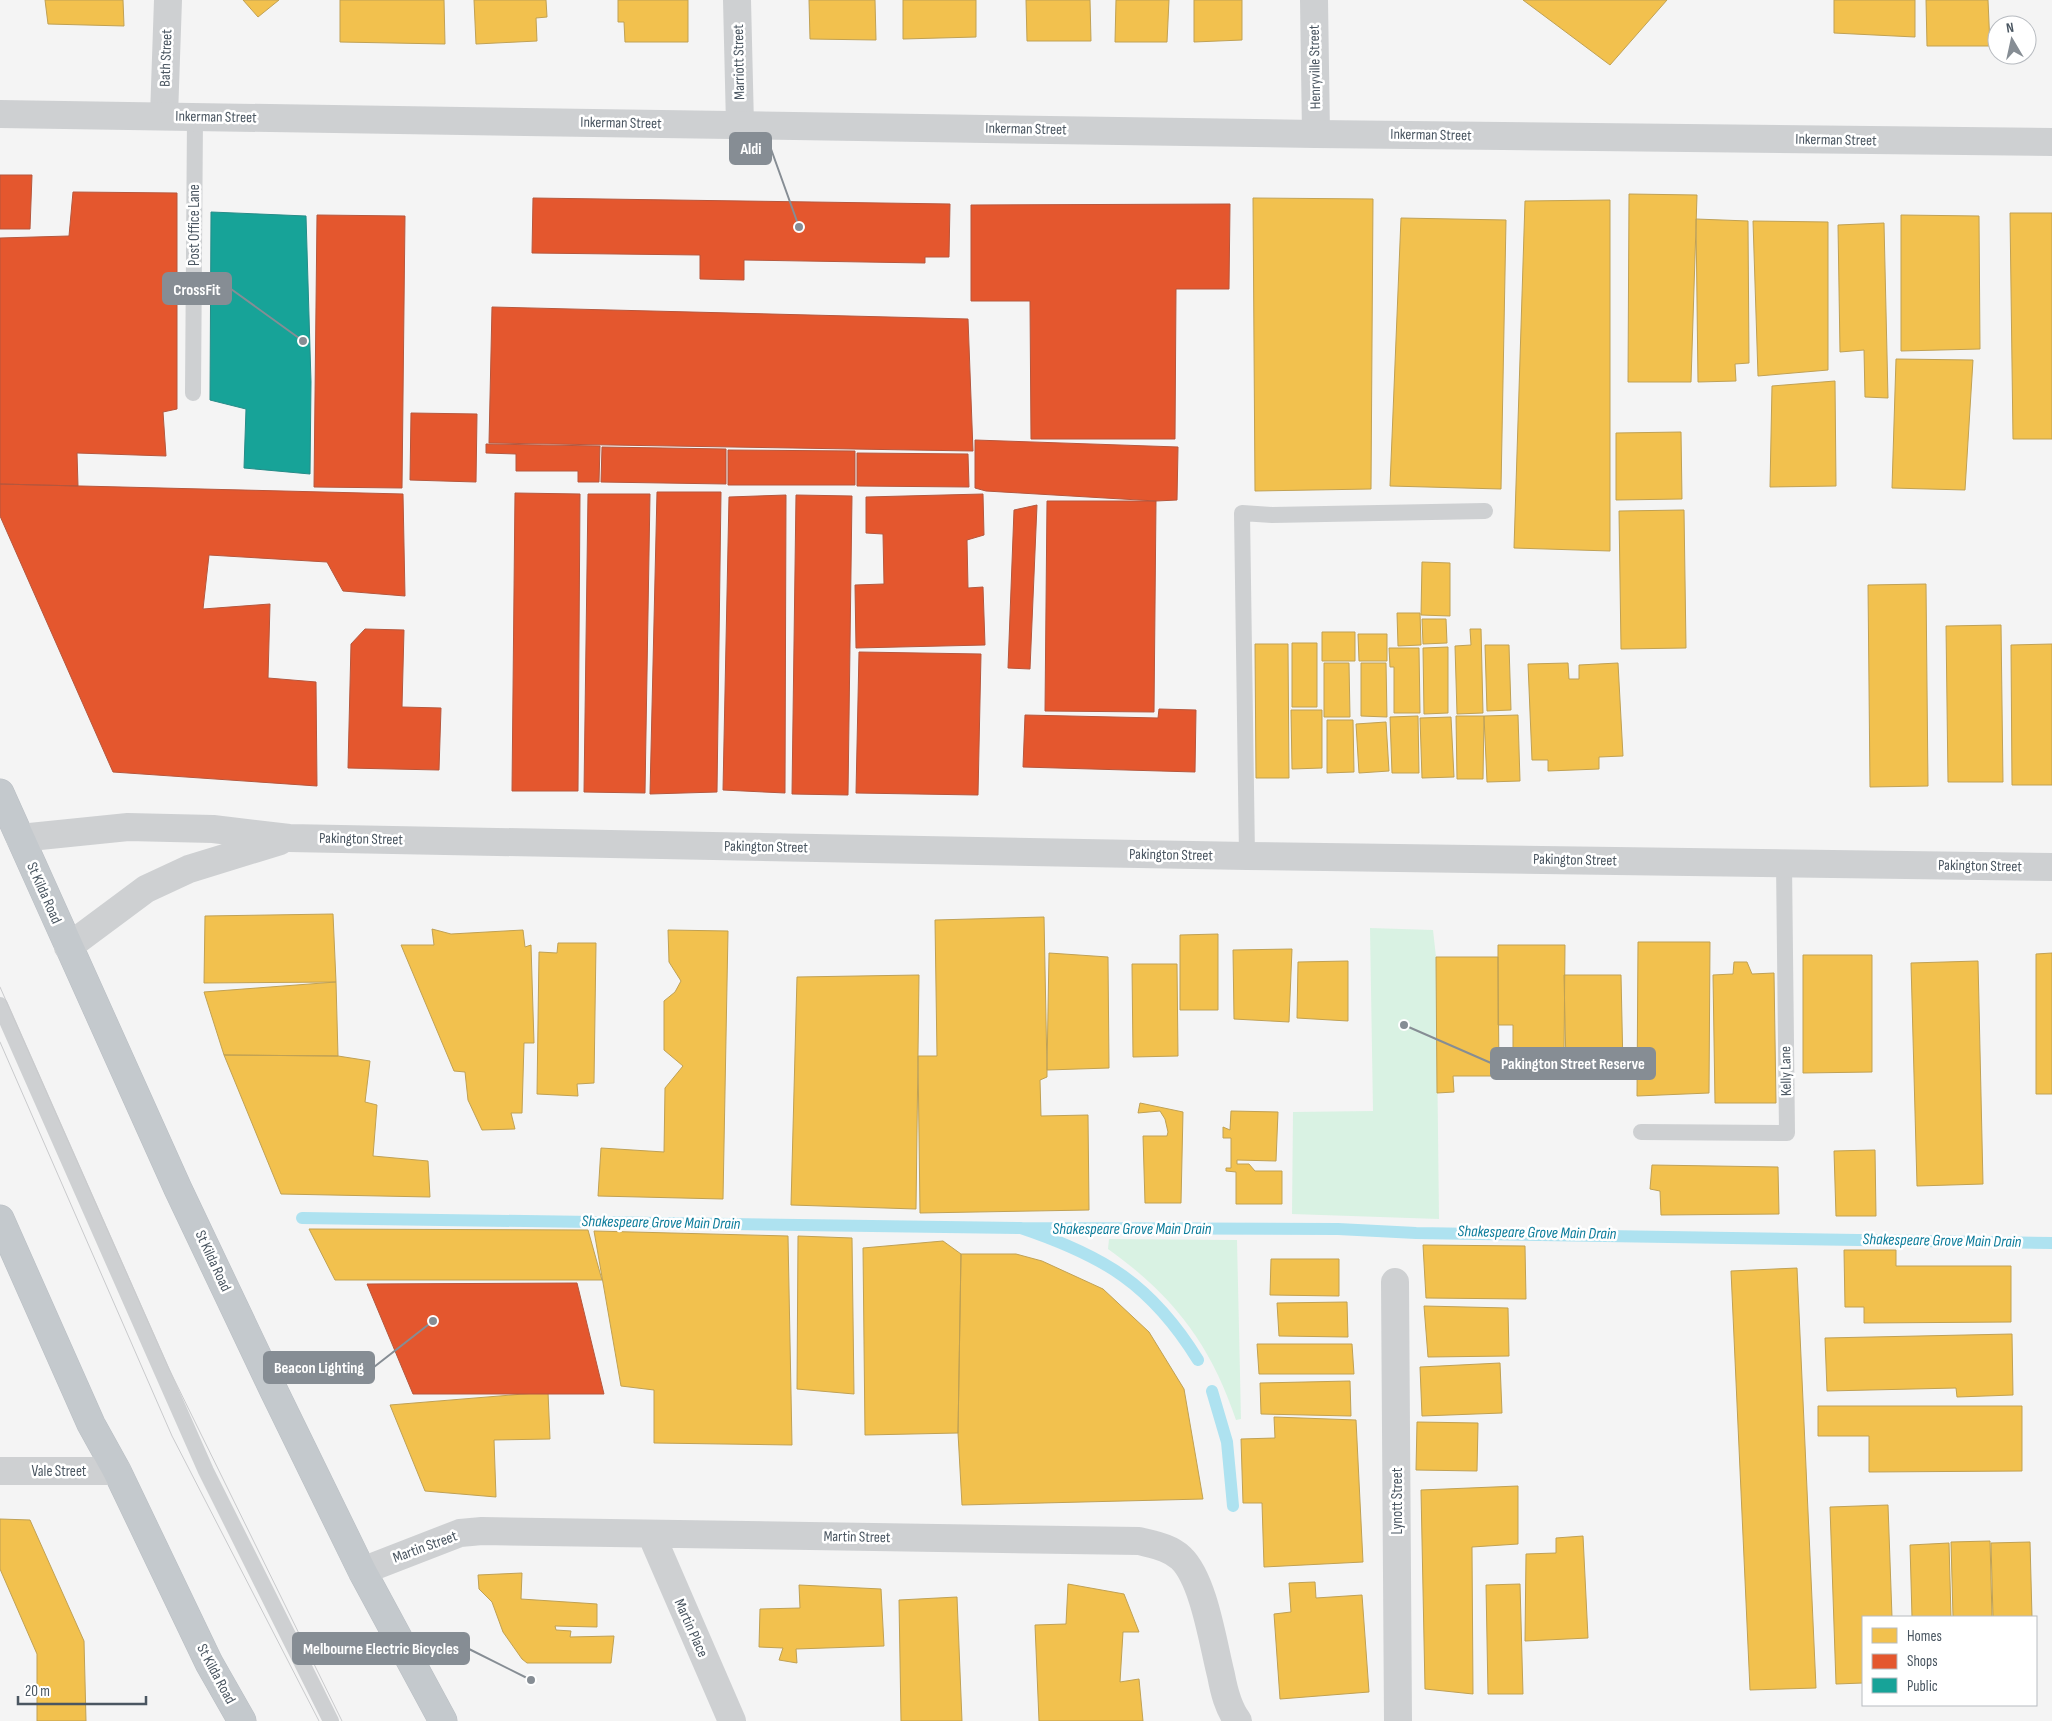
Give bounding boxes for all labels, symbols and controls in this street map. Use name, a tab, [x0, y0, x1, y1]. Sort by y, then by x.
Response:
north arrow	[1987, 15, 2037, 65]
text: N	[2005, 19, 2015, 37]
street label: Marriott Street	[729, 24, 749, 100]
street label: Henryville Street	[1305, 24, 1325, 109]
street label: Bath Street	[156, 29, 177, 87]
street label: Inkerman Street	[175, 107, 257, 127]
street label: Inkerman Street	[580, 113, 662, 133]
street label: Inkerman Street	[985, 119, 1067, 139]
street label: Inkerman Street	[1390, 125, 1472, 145]
street label: Inkerman Street	[1795, 130, 1877, 150]
callout: Aldi	[730, 133, 771, 164]
text: Aldi	[739, 140, 762, 159]
street label: Post Office Lane	[185, 184, 204, 266]
callout: CrossFit	[163, 273, 231, 304]
text: CrossFit	[173, 281, 221, 300]
street label: Pakington Street	[319, 829, 404, 849]
street label: Pakington Street	[724, 837, 809, 857]
street label: Pakington Street	[1129, 845, 1214, 865]
street label: Pakington Street	[1533, 850, 1618, 870]
street label: Pakington Street	[1938, 856, 2023, 876]
street label: St Kilda Road	[22, 859, 66, 927]
street label: Kelly Lane	[1776, 1046, 1796, 1096]
callout: Pakington Street Reserve	[1491, 1048, 1655, 1079]
text: Pakington Street Reserve	[1501, 1055, 1645, 1074]
water label: Shakespeare Grove Main Drain	[581, 1212, 741, 1234]
water label: Shakespeare Grove Main Drain	[1053, 1220, 1212, 1239]
water label: Shakespeare Grove Main Drain	[1457, 1222, 1617, 1244]
street label: St Kilda Road	[191, 1227, 235, 1295]
water label: Shakespeare Grove Main Drain	[1862, 1230, 2022, 1252]
callout: Beacon Lighting	[264, 1352, 374, 1383]
text: Beacon Lighting	[274, 1359, 364, 1378]
street label: Vale Street	[32, 1462, 87, 1481]
street label: Lynott Street	[1388, 1467, 1407, 1534]
street label: Martin Street	[390, 1526, 460, 1567]
street label: Martin Street	[823, 1527, 891, 1547]
street label: Martin Place	[670, 1596, 712, 1660]
legend	[1862, 1616, 2037, 1706]
text: Homes	[1907, 1627, 1942, 1646]
callout: Melbourne Electric Bicycles	[293, 1633, 469, 1664]
text: Melbourne Electric Bicycles	[303, 1640, 459, 1659]
street label: St Kilda Road	[192, 1641, 240, 1707]
text: Shops	[1907, 1652, 1938, 1671]
scale bar	[18, 1674, 145, 1706]
text: Public	[1907, 1677, 1938, 1696]
text: 20 m	[25, 1682, 50, 1701]

